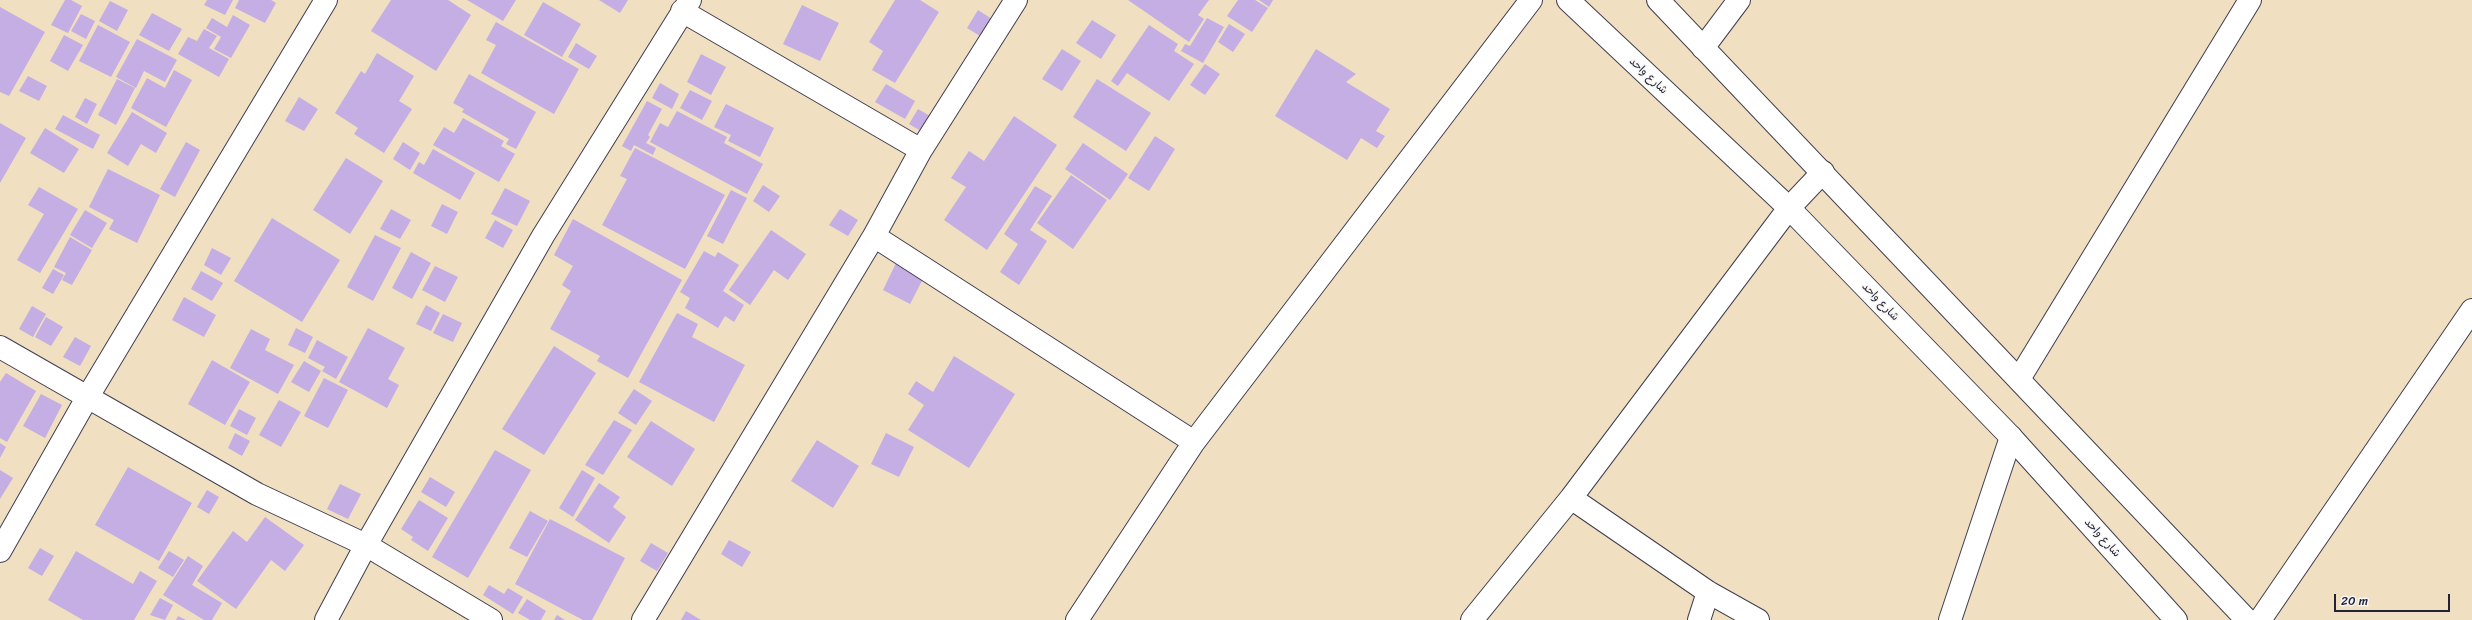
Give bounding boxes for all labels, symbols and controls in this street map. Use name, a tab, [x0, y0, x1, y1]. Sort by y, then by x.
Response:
street label: شارع واحد	[1626, 55, 1670, 97]
street label: شارع واحد	[1859, 280, 1901, 324]
street label: شارع واحد	[2081, 516, 2123, 560]
scale bar	[2336, 586, 2452, 612]
text: 20 m	[2341, 590, 2368, 612]

